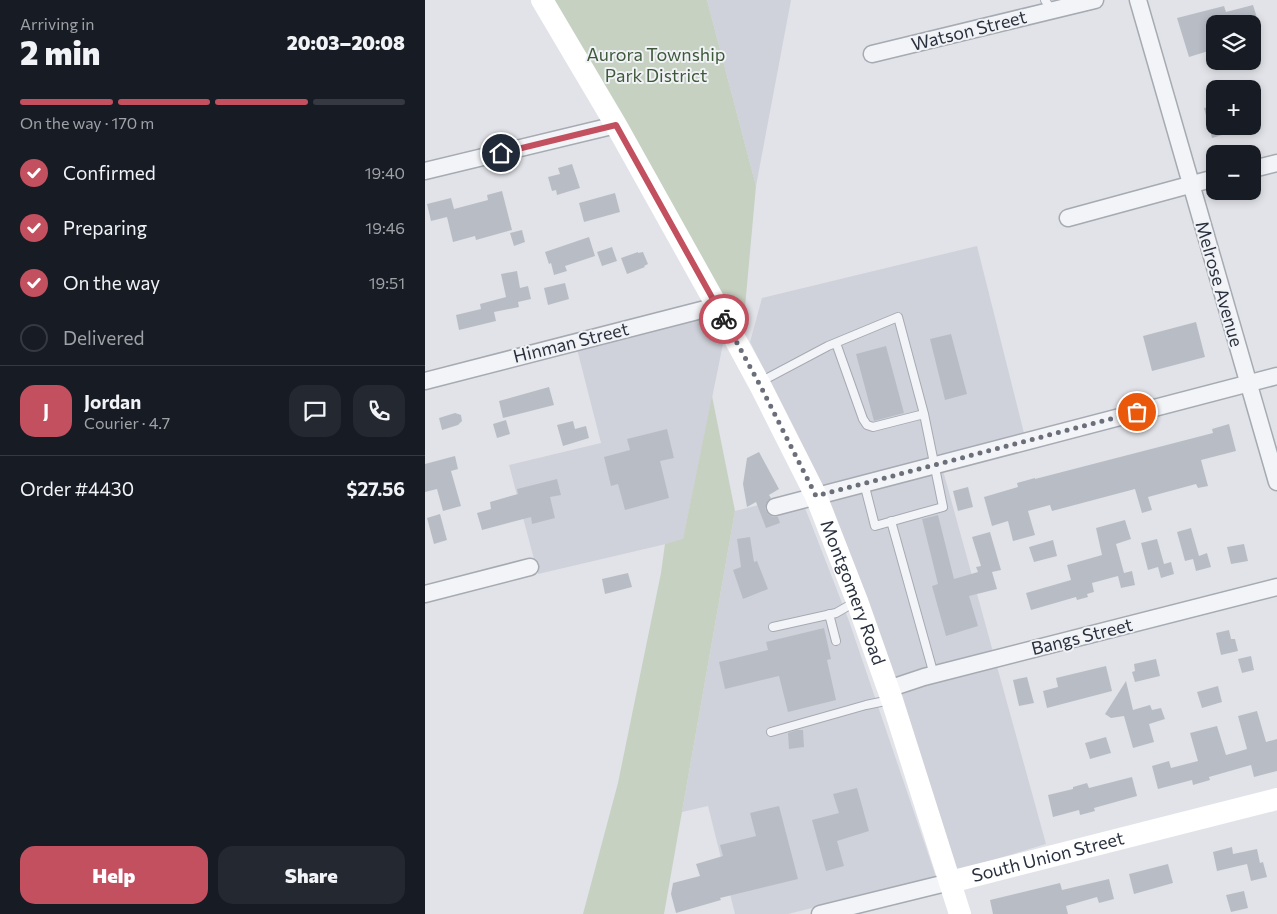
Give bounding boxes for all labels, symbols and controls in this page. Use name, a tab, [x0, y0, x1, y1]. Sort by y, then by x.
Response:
street label: Watson Street	[909, 5, 1029, 55]
text: Arriving in	[20, 14, 94, 33]
map controls	[1206, 15, 1261, 200]
button: layers	[1206, 15, 1261, 70]
text: 20:03–20:08	[287, 31, 405, 54]
text: 2 min	[20, 32, 100, 72]
park label: Aurora Township Park District	[587, 43, 725, 86]
button: +	[1206, 80, 1261, 135]
text: On the way · 170 m	[20, 113, 154, 132]
pin	[480, 132, 522, 174]
icon: home	[487, 139, 515, 167]
button: −	[1206, 145, 1261, 200]
icon: check	[20, 159, 48, 187]
text: Confirmed	[63, 161, 156, 184]
text: 19:40	[365, 163, 405, 182]
icon: check	[20, 214, 48, 242]
text: Preparing	[63, 216, 147, 239]
text: 19:46	[365, 218, 405, 237]
street label: Melrose Avenue	[1191, 218, 1248, 349]
icon: check	[20, 269, 48, 297]
text: On the way	[63, 271, 160, 294]
text: 19:51	[369, 273, 405, 292]
courier	[699, 294, 749, 344]
icon: bike	[710, 305, 738, 333]
street label: Hinman Street	[511, 317, 631, 367]
text: Delivered	[63, 326, 144, 349]
button: chat	[289, 385, 341, 437]
button: phone	[353, 385, 405, 437]
text: Jordan	[84, 390, 141, 413]
pin	[1116, 391, 1158, 433]
icon: bag	[1123, 398, 1151, 426]
text: J	[43, 399, 49, 422]
text: Courier · 4.7	[84, 413, 170, 432]
text: Order #4430	[20, 477, 134, 500]
text: $27.56	[347, 477, 405, 500]
street label: Montgomery Road	[816, 516, 891, 668]
street label: Bangs Street	[1029, 613, 1135, 659]
street label: South Union Street	[969, 826, 1126, 886]
button: Help	[20, 846, 208, 904]
button: Share	[218, 846, 405, 904]

